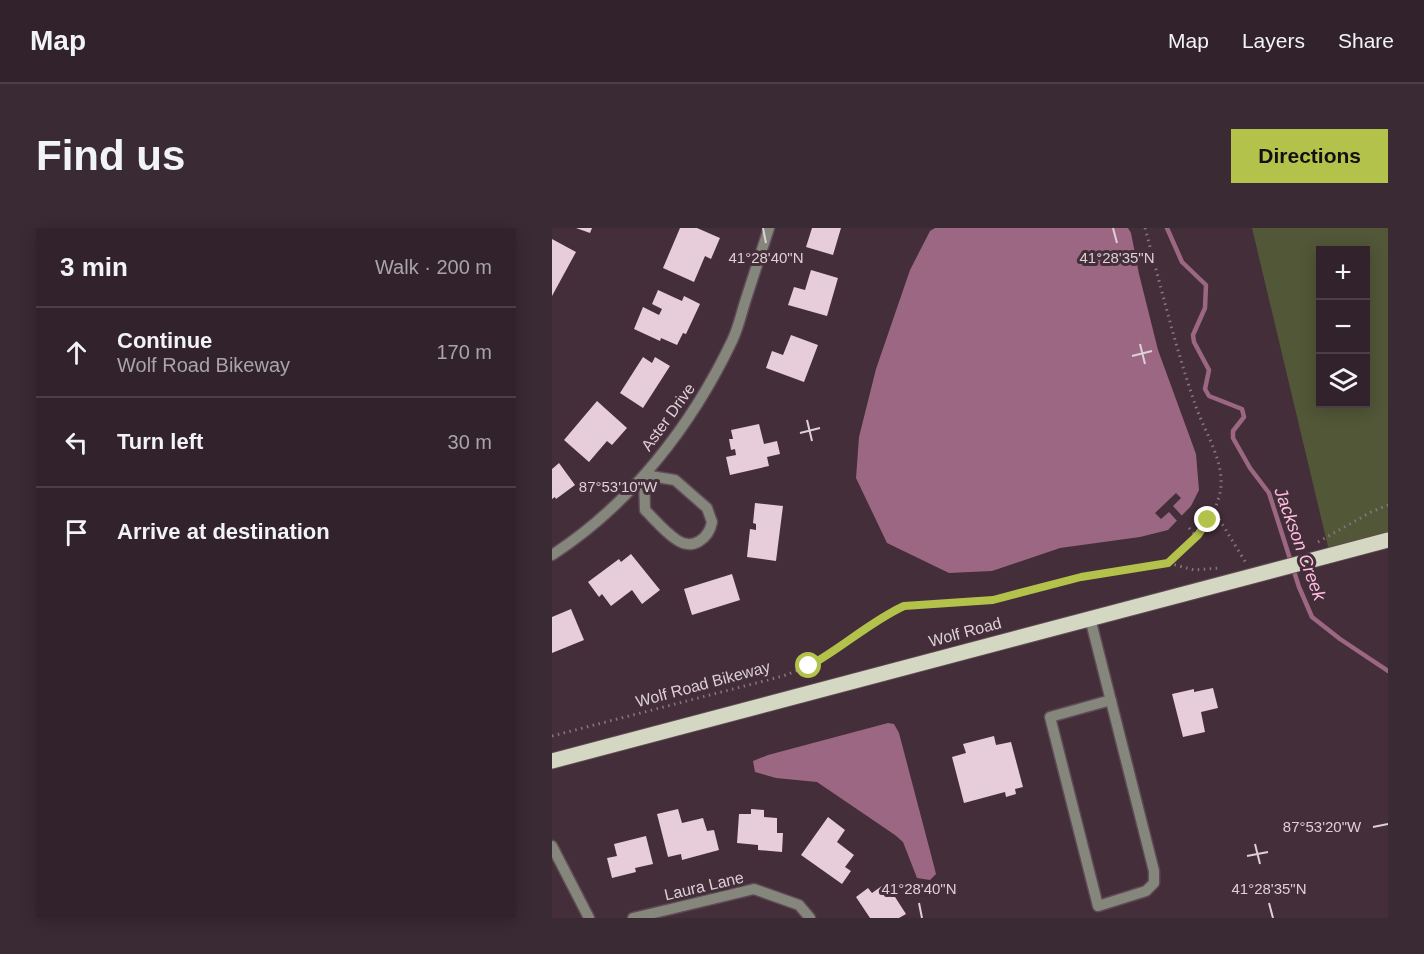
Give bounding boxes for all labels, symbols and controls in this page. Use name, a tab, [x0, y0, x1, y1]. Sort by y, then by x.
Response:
text: Map	[30, 25, 86, 56]
text: Map	[1168, 29, 1209, 52]
text: Layers	[1242, 29, 1305, 52]
text: Share	[1338, 29, 1394, 52]
button: Directions	[1231, 129, 1388, 183]
text: Find us	[36, 132, 185, 179]
map controls	[1316, 246, 1370, 408]
button: +	[1316, 246, 1370, 300]
text: 41°28'40"N	[728, 249, 804, 266]
text: 41°28'35"N	[1079, 249, 1155, 266]
text: 3 min	[60, 252, 128, 282]
text: Walk · 200 m	[375, 256, 492, 278]
button: −	[1316, 300, 1370, 354]
text: Continue	[117, 328, 212, 353]
icon: ahead	[60, 336, 93, 369]
text: 170 m	[436, 341, 492, 363]
text: Wolf Road Bikeway	[117, 354, 290, 376]
button: layers	[1316, 354, 1370, 408]
street label: Aster Drive	[638, 380, 698, 454]
icon: left	[60, 426, 93, 459]
text: Turn left	[117, 429, 203, 454]
text: 30 m	[448, 431, 492, 453]
text: 87°53'10"W	[579, 478, 658, 495]
water label: Jackson Creek	[1270, 484, 1330, 604]
route end	[1194, 506, 1220, 532]
icon: arrive	[60, 516, 93, 549]
text: Arrive at destination	[117, 519, 330, 544]
street label: Wolf Road	[927, 614, 1003, 650]
route start	[795, 652, 821, 678]
street label: Wolf Road Bikeway	[634, 658, 772, 710]
text: 87°53'20"W	[1283, 818, 1362, 835]
street label: Laura Lane	[663, 869, 745, 903]
text: 41°28'40"N	[881, 880, 957, 897]
text: 41°28'35"N	[1231, 880, 1307, 897]

